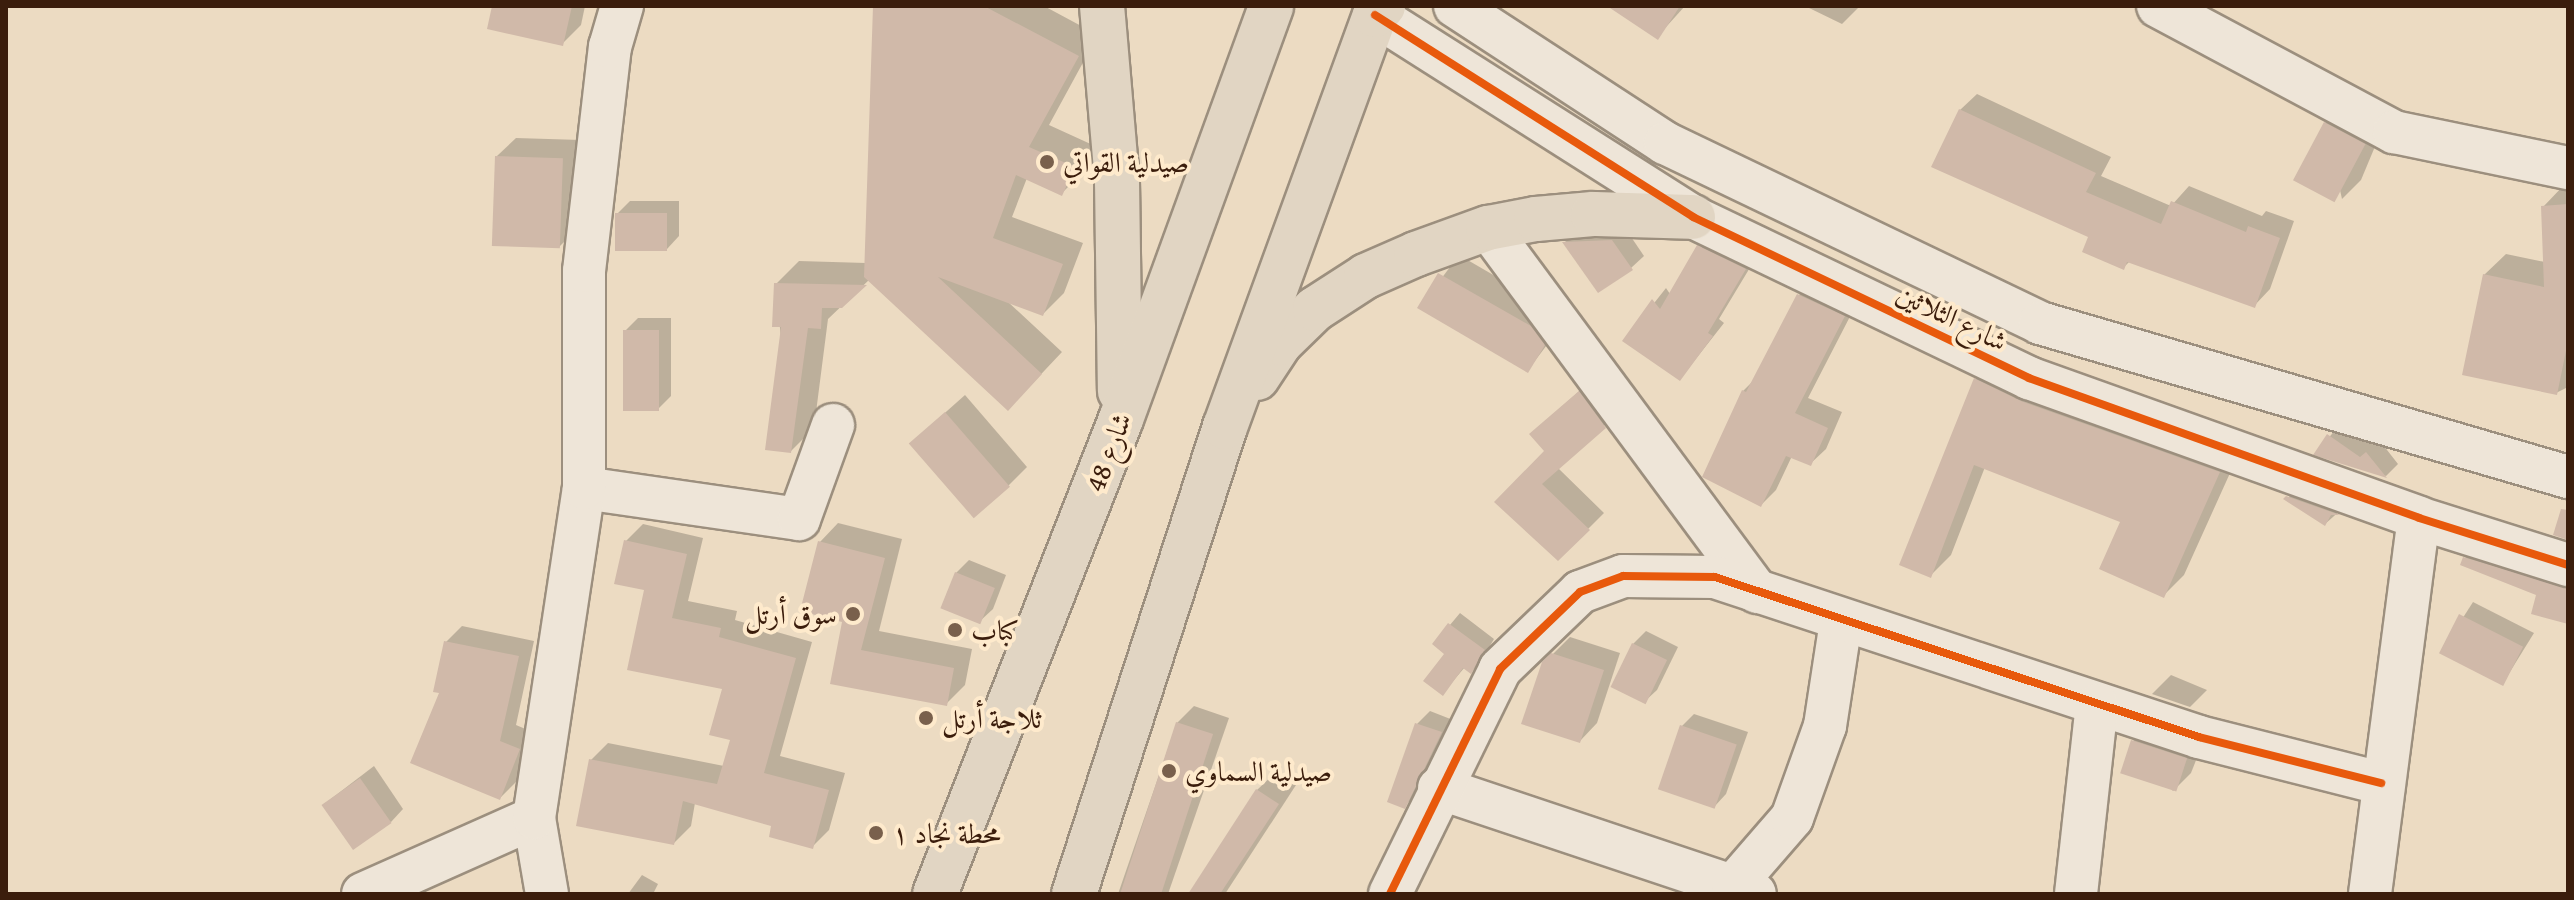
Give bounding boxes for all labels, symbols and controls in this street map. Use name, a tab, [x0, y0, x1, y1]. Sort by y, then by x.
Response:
place label: صيدلية القواتي	[1063, 145, 1189, 179]
marker: صيدلية القواتي	[1038, 153, 1056, 171]
street label: شارع الثلاثين	[1891, 276, 2013, 358]
street label: شارع 48	[1078, 408, 1138, 496]
place label: سوق أرتل	[745, 597, 837, 631]
marker: سوق أرتل	[844, 605, 862, 623]
place label: كباب	[971, 613, 1019, 647]
marker: كباب	[946, 621, 964, 639]
place label: ثلاجة أرتل	[942, 701, 1041, 735]
marker: ثلاجة أرتل	[917, 709, 935, 727]
place label: صيدلية السماوي	[1185, 754, 1332, 788]
marker: صيدلية السماوي	[1160, 762, 1178, 780]
place label: محطة نجاد ١	[892, 816, 1001, 850]
marker: محطة نجاد ١	[867, 824, 885, 842]

